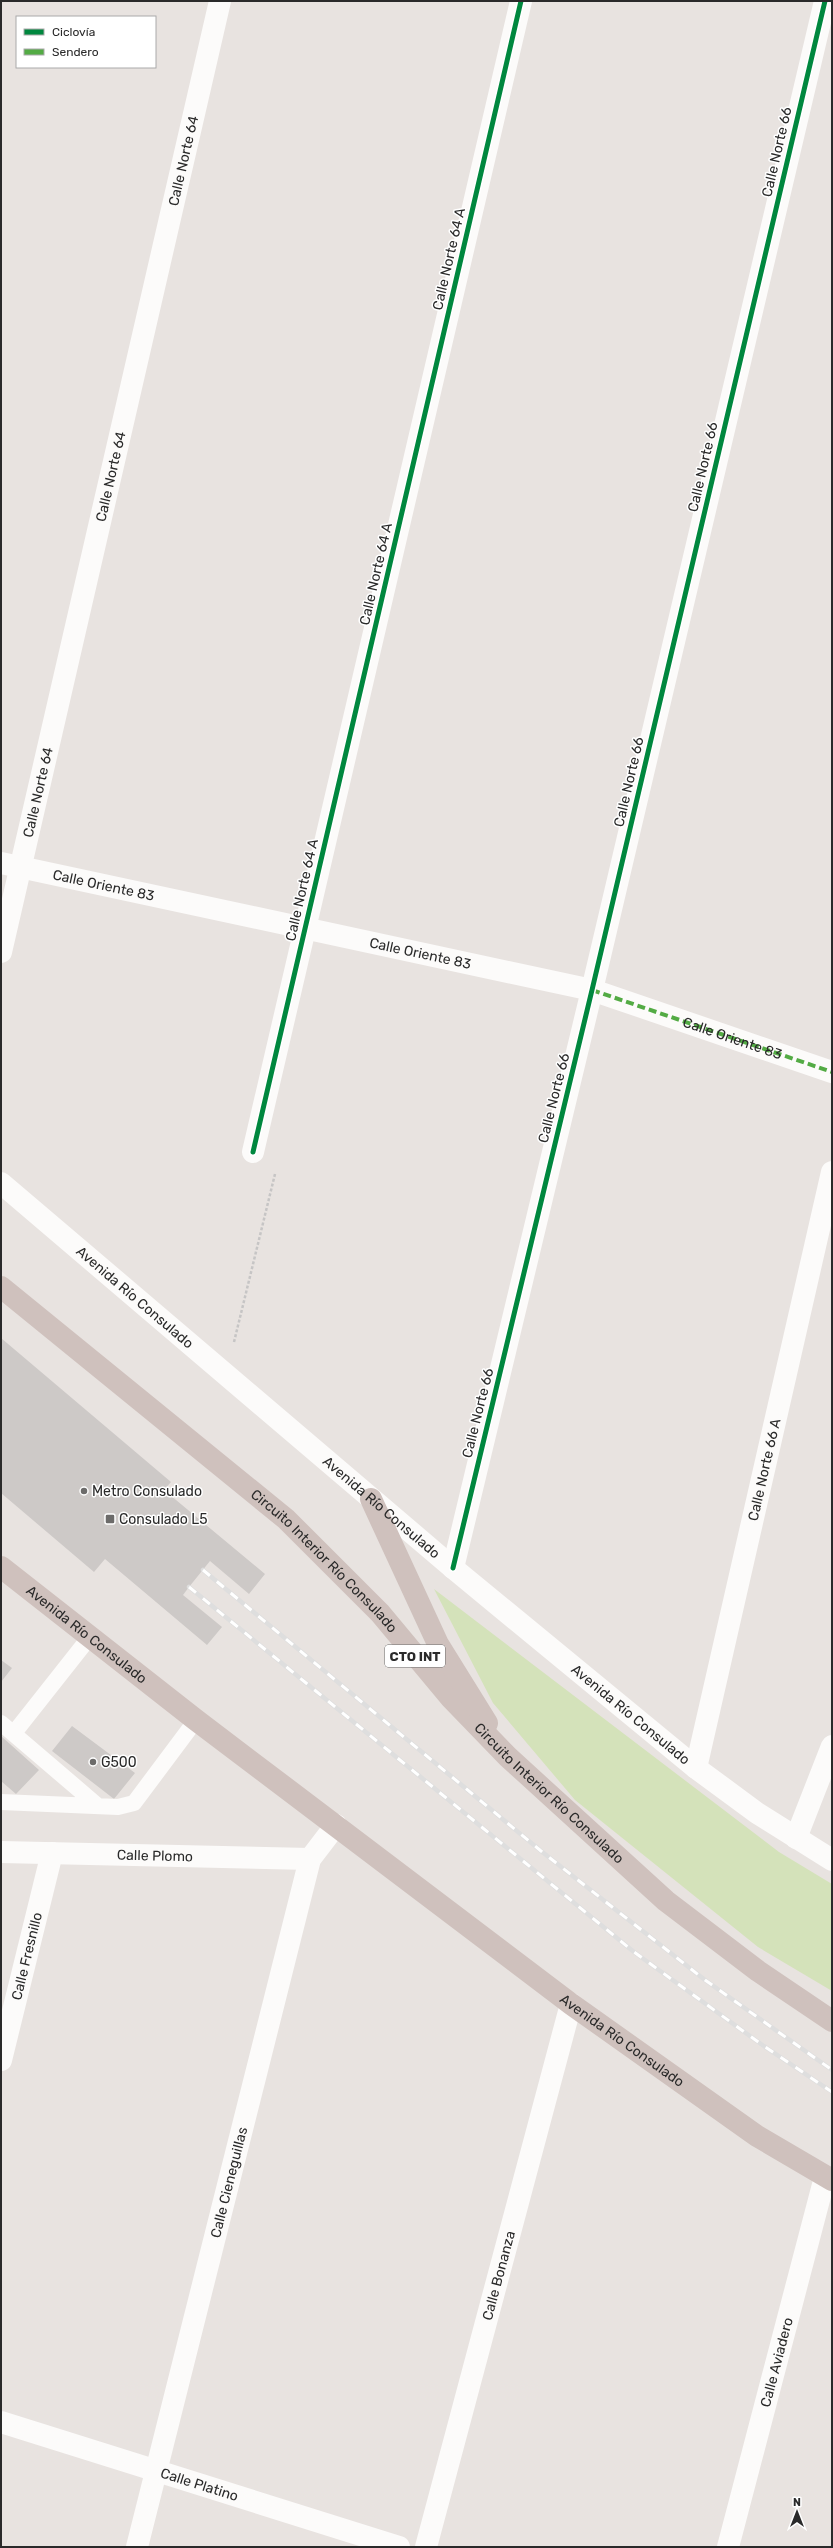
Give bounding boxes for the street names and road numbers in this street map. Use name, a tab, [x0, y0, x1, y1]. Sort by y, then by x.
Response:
street label: Calle Norte 66	[758, 105, 796, 199]
street label: Calle Norte 64	[165, 114, 202, 208]
street label: Calle Norte 64 A	[429, 206, 469, 312]
street label: Calle Norte 66	[684, 420, 722, 514]
street label: Calle Norte 64	[92, 429, 129, 523]
street label: Calle Norte 64 A	[356, 521, 396, 627]
street label: Calle Norte 66	[610, 735, 648, 829]
street label: Calle Norte 64	[19, 745, 56, 839]
street label: Calle Norte 64 A	[282, 837, 322, 943]
street label: Calle Oriente 83	[51, 866, 156, 904]
street label: Calle Oriente 83	[368, 934, 473, 972]
street label: Calle Oriente 83	[681, 1013, 784, 1063]
street label: Calle Norte 66	[535, 1051, 573, 1145]
street label: Avenida Río Consulado	[73, 1242, 197, 1352]
street label: Calle Norte 66	[459, 1366, 497, 1460]
street label: Calle Norte 66 A	[744, 1416, 784, 1522]
street label: Avenida Río Consulado	[320, 1453, 444, 1562]
street label: Circuito Interior Río Consulado	[248, 1486, 401, 1636]
street label: Avenida Río Consulado	[23, 1582, 150, 1687]
road number: CTO INT	[385, 1645, 445, 1667]
street label: Avenida Río Consulado	[568, 1661, 694, 1768]
street label: Circuito Interior Río Consulado	[471, 1719, 627, 1867]
street label: Calle Plomo	[117, 1846, 193, 1865]
street label: Calle Fresnillo	[8, 1910, 46, 2002]
street label: Avenida Río Consulado	[557, 1990, 688, 2090]
street label: Calle Cieneguillas	[207, 2125, 251, 2240]
street label: Calle Bonanza	[478, 2229, 519, 2322]
street label: Calle Aviadero	[757, 2316, 796, 2409]
street label: Calle Platino	[158, 2464, 240, 2505]

